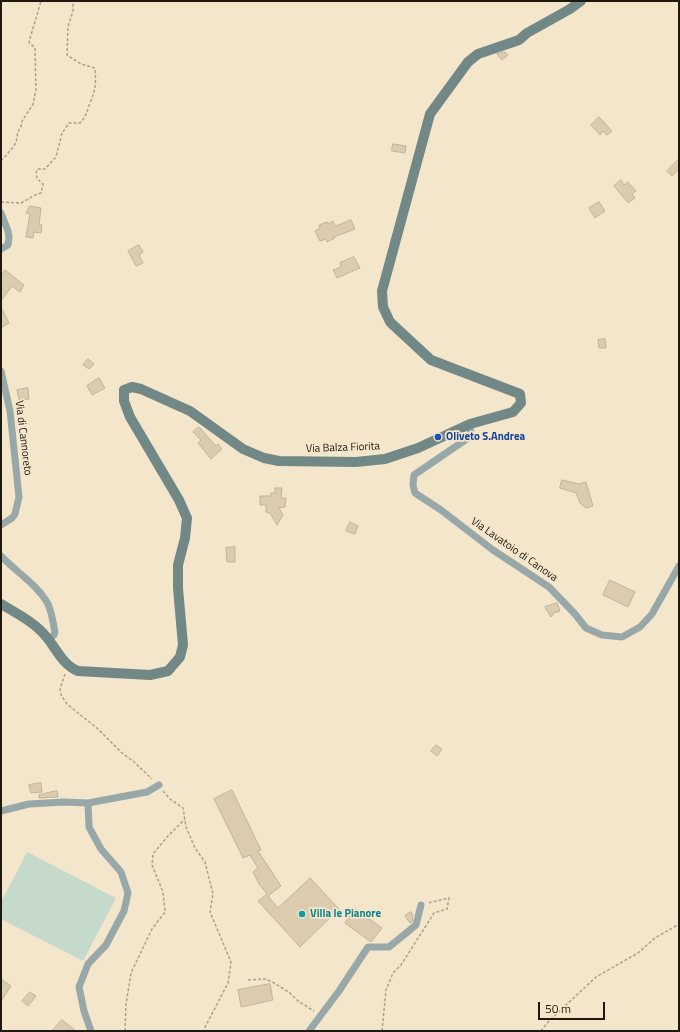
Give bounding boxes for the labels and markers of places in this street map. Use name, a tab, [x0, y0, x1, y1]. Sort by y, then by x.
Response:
place label: Oliveto S.Andrea	[446, 430, 525, 444]
marker: Oliveto S.Andrea	[433, 432, 443, 442]
place label: Villa le Pianore	[310, 907, 381, 921]
marker: Villa le Pianore	[297, 909, 307, 919]

